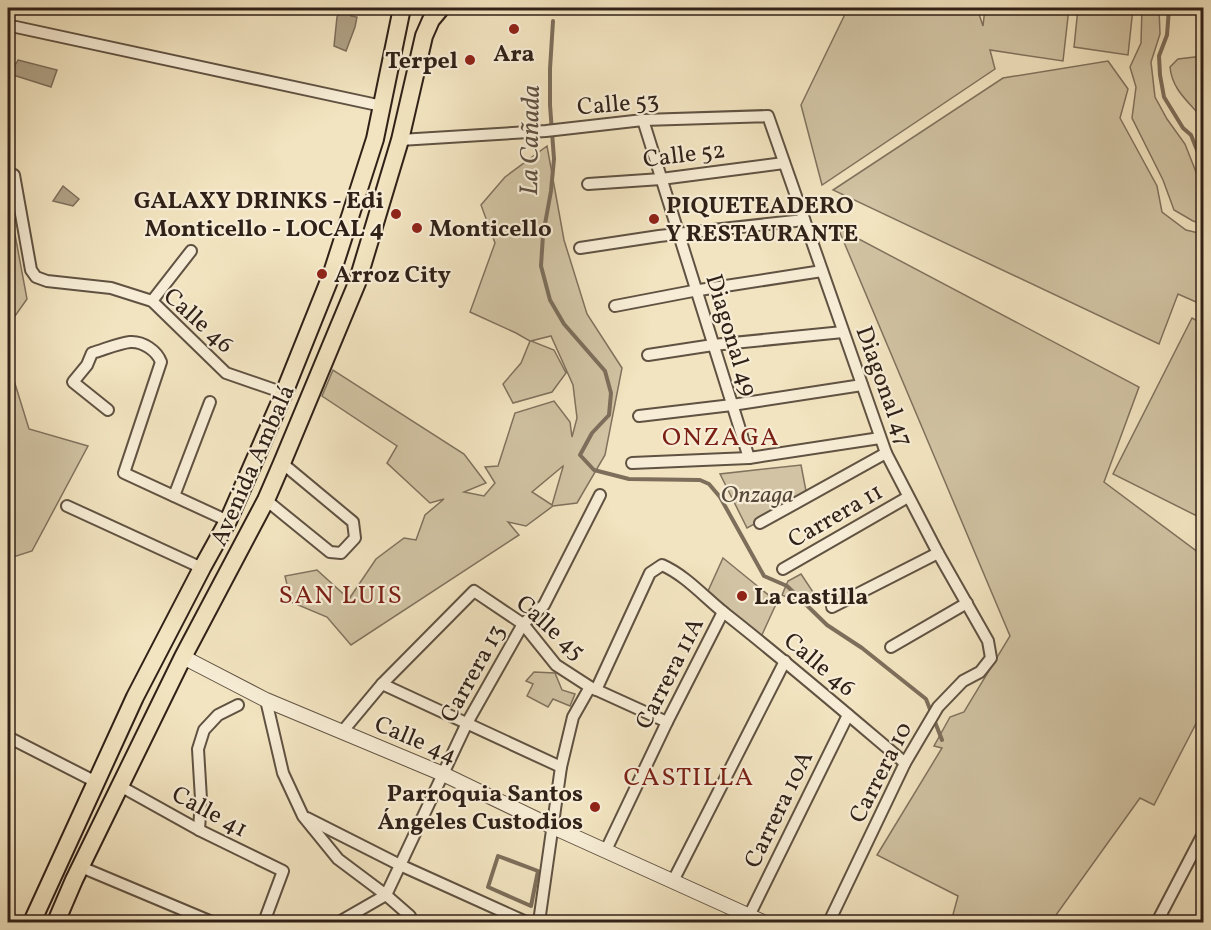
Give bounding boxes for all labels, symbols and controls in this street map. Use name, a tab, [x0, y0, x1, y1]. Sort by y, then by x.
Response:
marker: Ara	[507, 22, 521, 36]
place label: Ara	[493, 38, 535, 72]
place label: Terpel	[385, 45, 458, 79]
marker: Terpel	[463, 53, 477, 67]
water label: La Cañada	[512, 84, 550, 196]
street label: Calle 53	[576, 84, 661, 126]
street label: Calle 52	[641, 134, 727, 178]
place label: GALAXY DRINKS - Edi Monticello - LOCAL 4	[134, 185, 384, 247]
place label: PIQUETEADERO Y RESTAURANTE	[666, 190, 858, 252]
marker: GALAXY DRINKS - Edi Monticello - LOCAL 4	[389, 207, 403, 221]
marker: PIQUETEADERO Y RESTAURANTE	[647, 212, 661, 226]
place label: Monticello	[429, 213, 552, 247]
marker: Monticello	[410, 221, 424, 235]
place label: Arroz City	[334, 259, 451, 293]
marker: Arroz City	[315, 267, 329, 281]
street label: Diagonal 49	[695, 270, 765, 401]
street label: Calle 46	[155, 281, 240, 362]
street label: Diagonal 47	[846, 322, 921, 452]
street label: Avenida Ambalá	[203, 380, 305, 552]
district label: ONZAGA	[662, 420, 780, 456]
street label: Carrera 11	[782, 476, 890, 558]
park label: Onzaga	[720, 479, 794, 513]
district label: SAN LUIS	[279, 578, 403, 614]
place label: La castilla	[754, 581, 868, 615]
street label: Calle 45	[507, 588, 592, 669]
marker: La castilla	[735, 589, 749, 603]
street label: Carrera 11A	[628, 612, 714, 736]
street label: Carrera 13	[433, 619, 515, 729]
street label: Calle 46	[775, 625, 862, 706]
street label: Calle 44	[369, 708, 462, 773]
street label: Carrera 10	[842, 716, 922, 829]
street label: Carrera 10A	[737, 745, 823, 874]
district label: CASTILLA	[623, 760, 755, 796]
place label: Parroquia Santos Ángeles Custodios	[377, 778, 583, 840]
street label: Calle 41	[165, 779, 253, 847]
marker: Parroquia Santos Ángeles Custodios	[588, 800, 602, 814]

